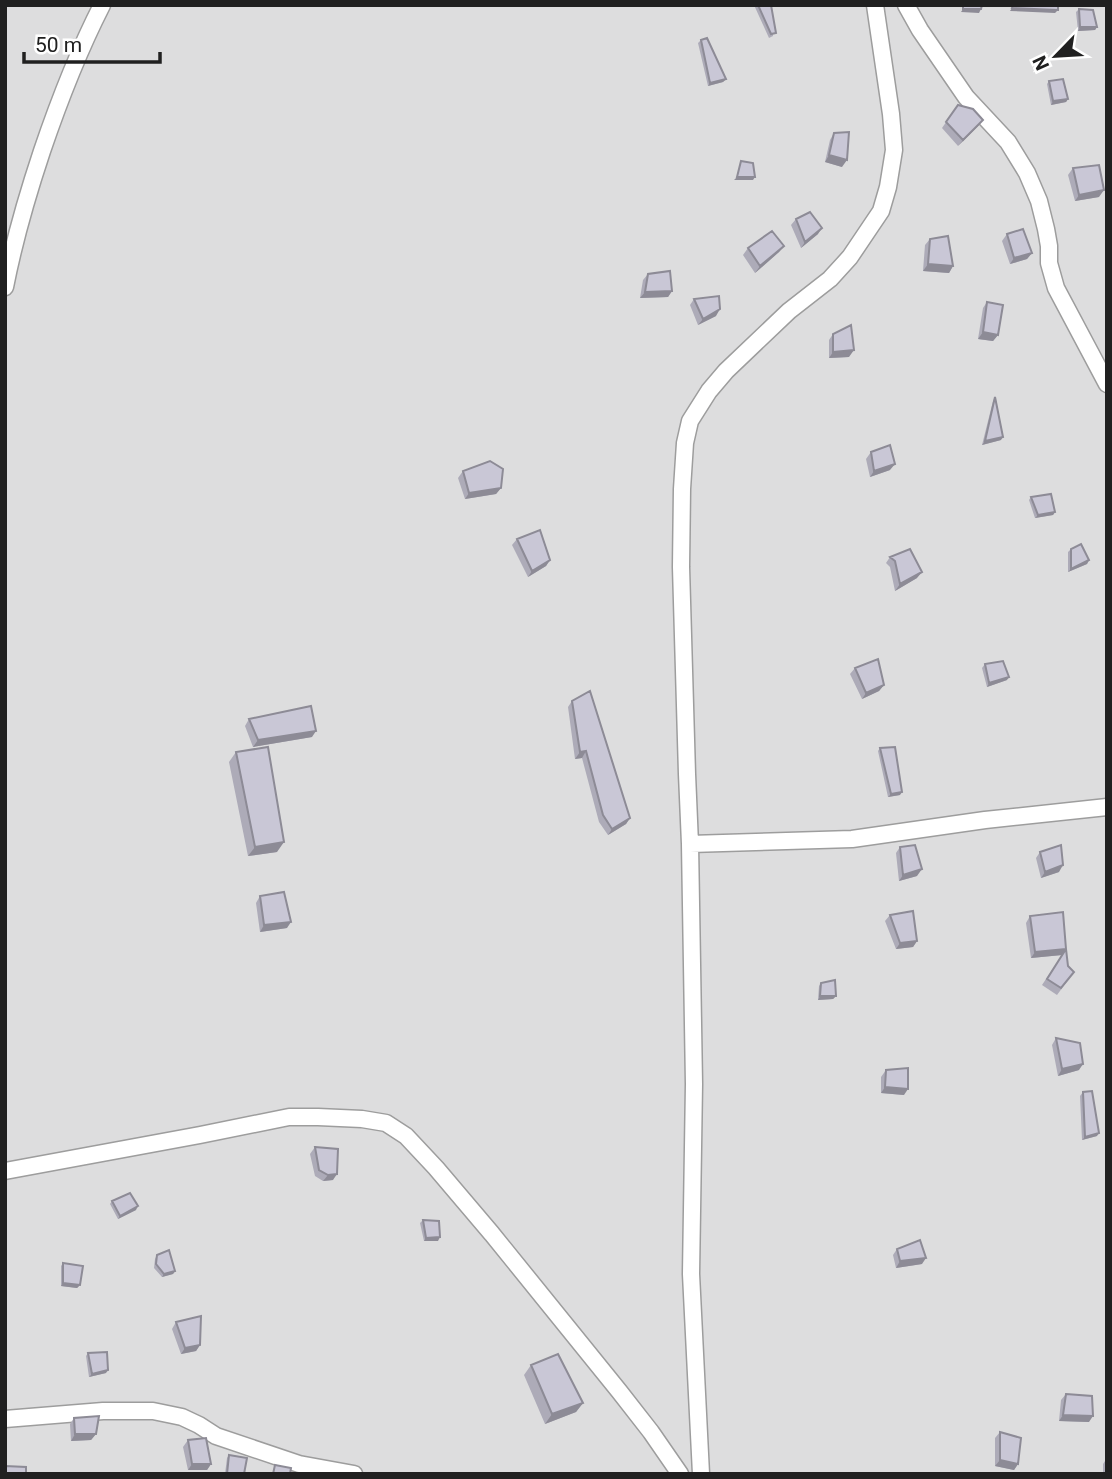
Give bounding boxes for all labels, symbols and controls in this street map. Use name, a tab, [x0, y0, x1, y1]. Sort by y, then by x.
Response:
scale bar	[24, 21, 161, 65]
north arrow	[1021, 21, 1091, 91]
text: 50 m	[35, 33, 82, 57]
text: N	[1028, 52, 1054, 74]

